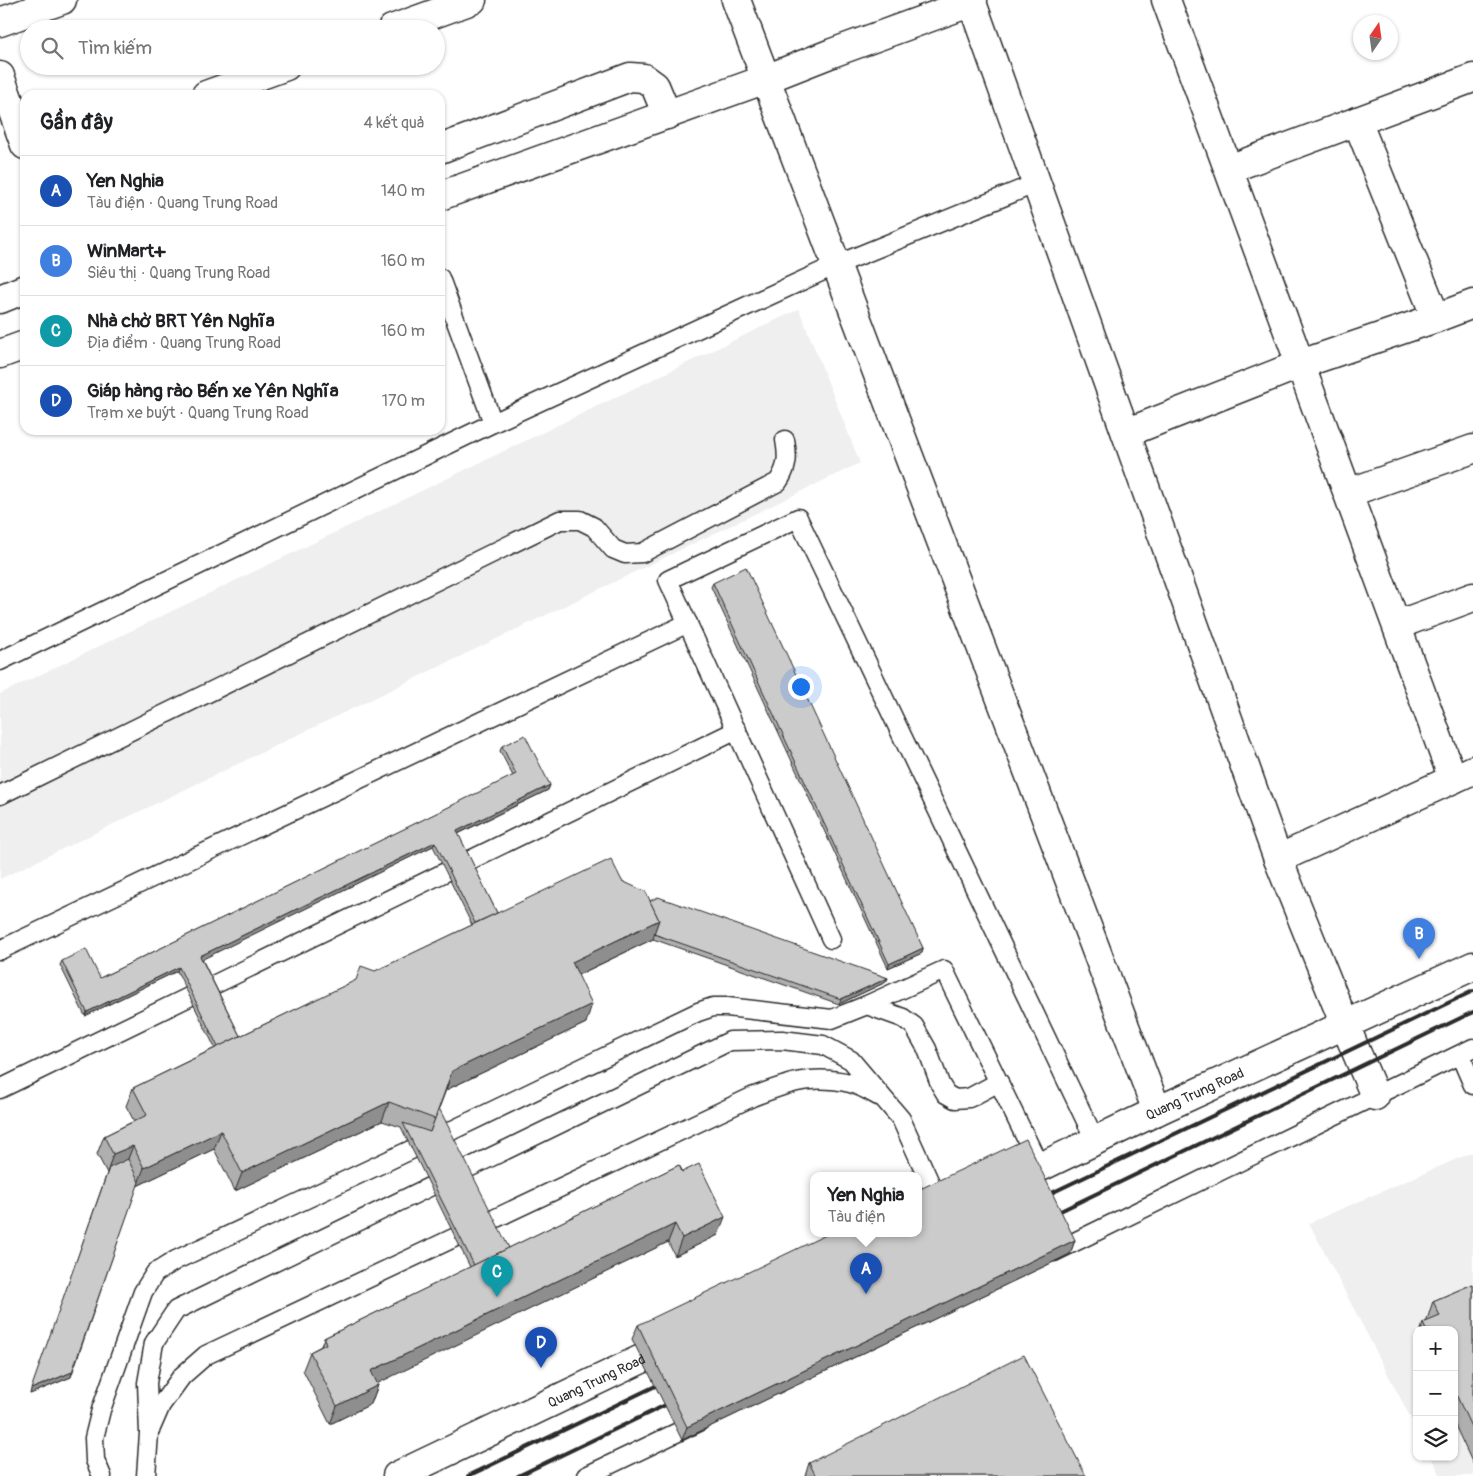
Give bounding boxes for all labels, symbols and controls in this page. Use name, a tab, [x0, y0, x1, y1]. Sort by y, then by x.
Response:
north arrow	[1353, 15, 1398, 60]
search box	[20, 20, 445, 75]
icon: search	[38, 34, 66, 62]
text: Tìm kiếm	[78, 36, 152, 60]
text: Gần đây	[40, 109, 113, 136]
text: 4 kết quả	[363, 113, 425, 133]
text: Yen Nghia	[87, 169, 164, 193]
text: A	[51, 181, 61, 201]
text: 140 m	[381, 181, 425, 201]
text: Tàu điện · Quang Trung Road	[87, 193, 278, 213]
text: WinMart+	[87, 239, 165, 263]
text: B	[51, 251, 61, 271]
text: 160 m	[381, 251, 425, 271]
text: Siêu thị · Quang Trung Road	[87, 263, 270, 283]
text: Nhà chờ BRT Yên Nghĩa	[87, 309, 275, 333]
text: C	[51, 321, 61, 341]
text: 160 m	[381, 321, 425, 341]
text: Địa điểm · Quang Trung Road	[87, 333, 281, 353]
text: Giáp hàng rào Bến xe Yên Nghĩa	[87, 379, 339, 403]
text: D	[51, 391, 61, 411]
text: 170 m	[382, 391, 425, 411]
text: Trạm xe buýt · Quang Trung Road	[87, 403, 309, 423]
your location	[788, 674, 814, 700]
pin: B	[1403, 918, 1435, 959]
street label: Quang Trung Road	[1143, 1064, 1247, 1124]
popup	[810, 1172, 922, 1237]
text: Yen Nghia	[828, 1183, 904, 1207]
text: Tàu điện	[828, 1207, 885, 1227]
pin: A	[850, 1253, 882, 1294]
pin: C	[481, 1256, 513, 1297]
map controls	[1413, 1326, 1458, 1461]
button: +	[1413, 1326, 1458, 1371]
pin: D	[525, 1327, 557, 1368]
street label: Quang Trung Road	[545, 1350, 648, 1412]
button: −	[1413, 1371, 1458, 1416]
button: layers	[1413, 1416, 1458, 1461]

